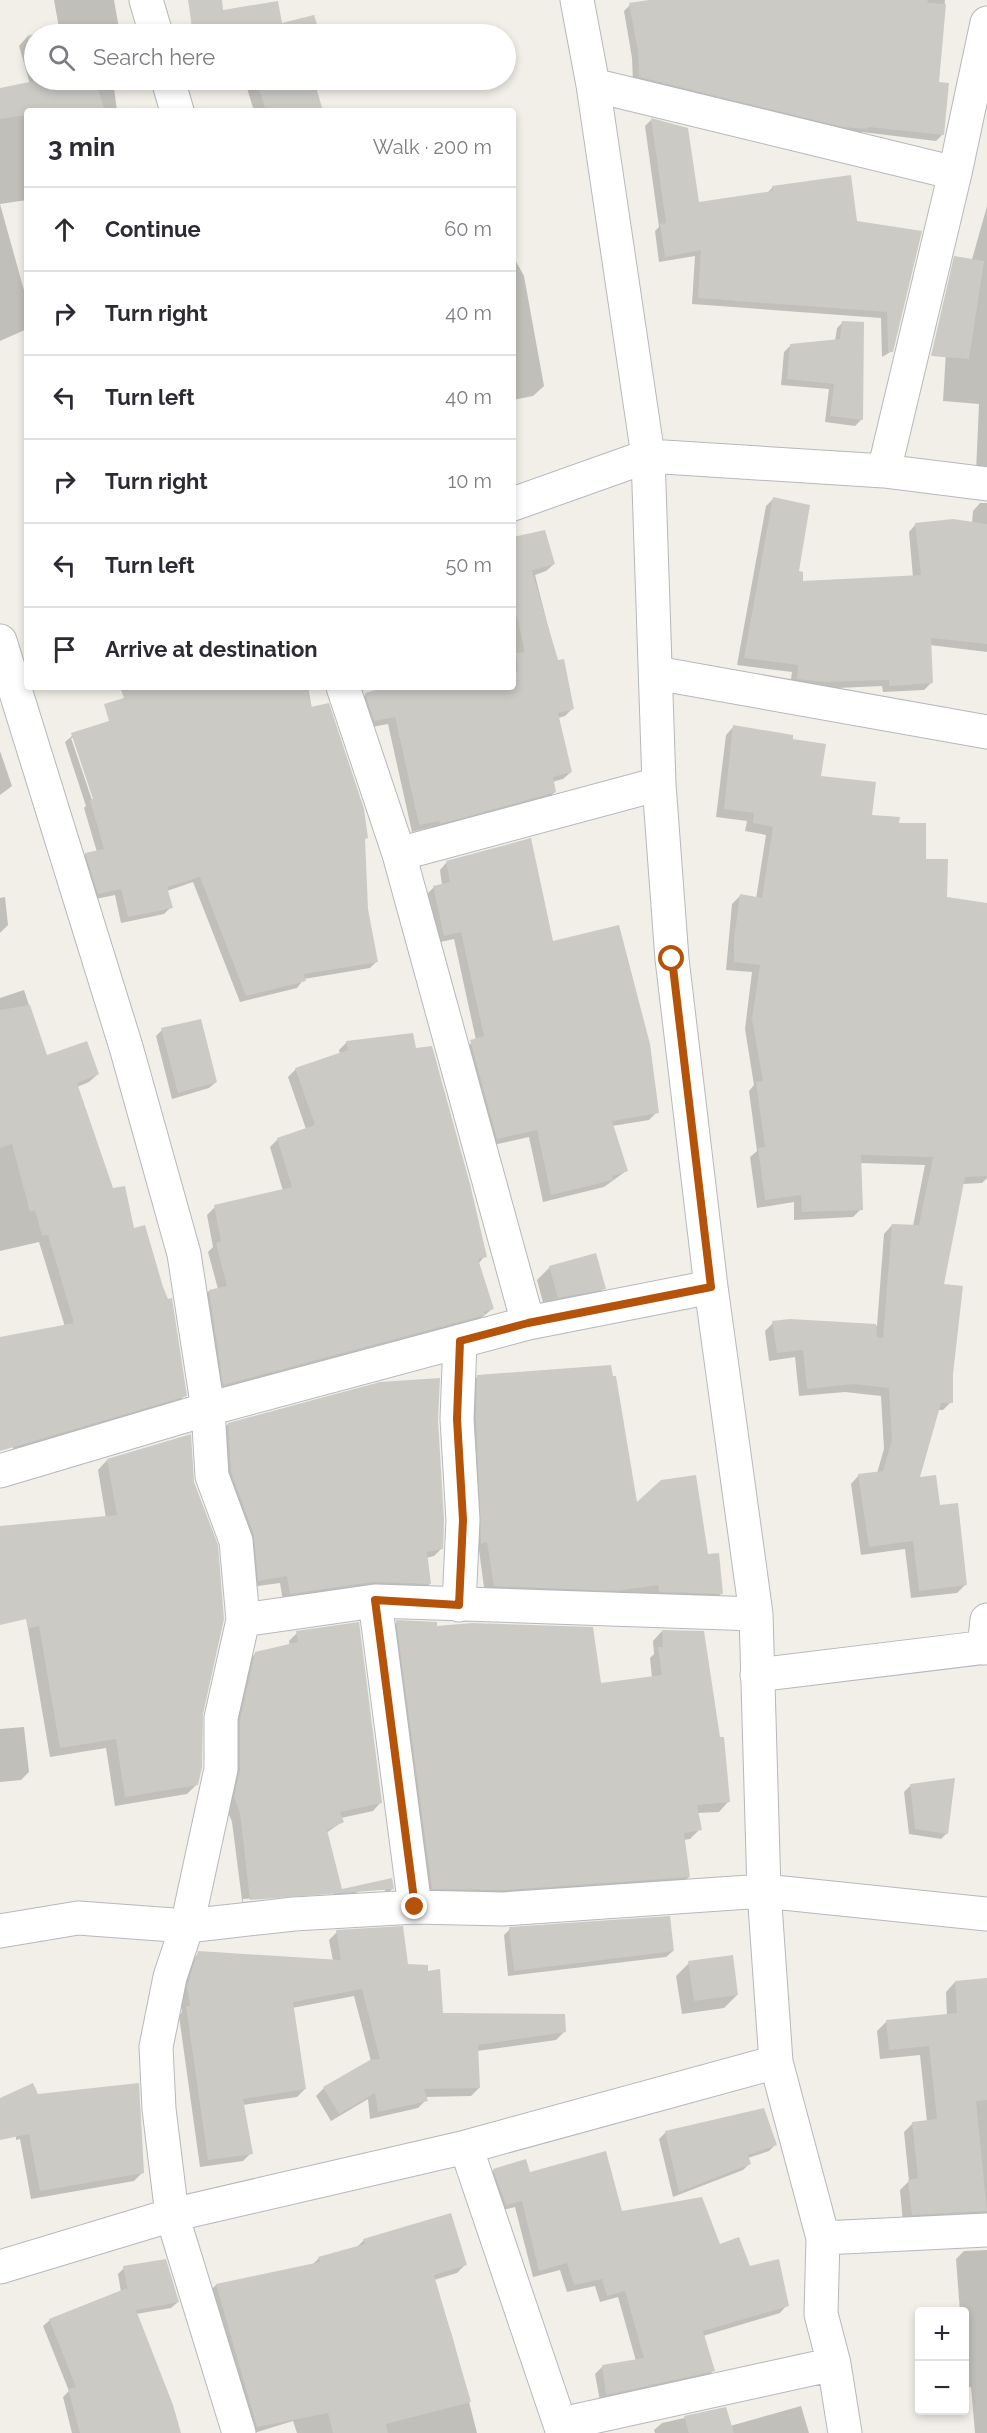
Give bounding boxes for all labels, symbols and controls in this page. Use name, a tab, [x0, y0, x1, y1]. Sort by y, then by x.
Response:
search box	[24, 24, 516, 90]
icon: search	[45, 41, 78, 74]
text: Search here	[93, 44, 215, 70]
text: 3 min	[48, 132, 115, 162]
text: Walk · 200 m	[373, 135, 492, 159]
icon: ahead	[48, 213, 81, 246]
text: Continue	[105, 216, 201, 242]
text: 60 m	[444, 217, 492, 241]
icon: right	[48, 297, 81, 330]
text: Turn right	[105, 300, 208, 326]
text: 40 m	[445, 301, 492, 325]
icon: left	[48, 381, 81, 414]
text: Turn left	[105, 384, 195, 410]
text: 40 m	[445, 385, 492, 409]
icon: right	[48, 465, 81, 498]
text: Turn right	[105, 468, 208, 494]
text: 10 m	[448, 469, 492, 493]
icon: left	[48, 549, 81, 582]
text: Turn left	[105, 552, 195, 578]
text: 50 m	[445, 553, 492, 577]
icon: arrive	[48, 633, 81, 666]
text: Arrive at destination	[105, 636, 318, 662]
route start	[658, 945, 684, 971]
route end	[401, 1893, 427, 1919]
map controls	[915, 2307, 969, 2415]
button: +	[915, 2307, 969, 2361]
button: −	[915, 2361, 969, 2415]

